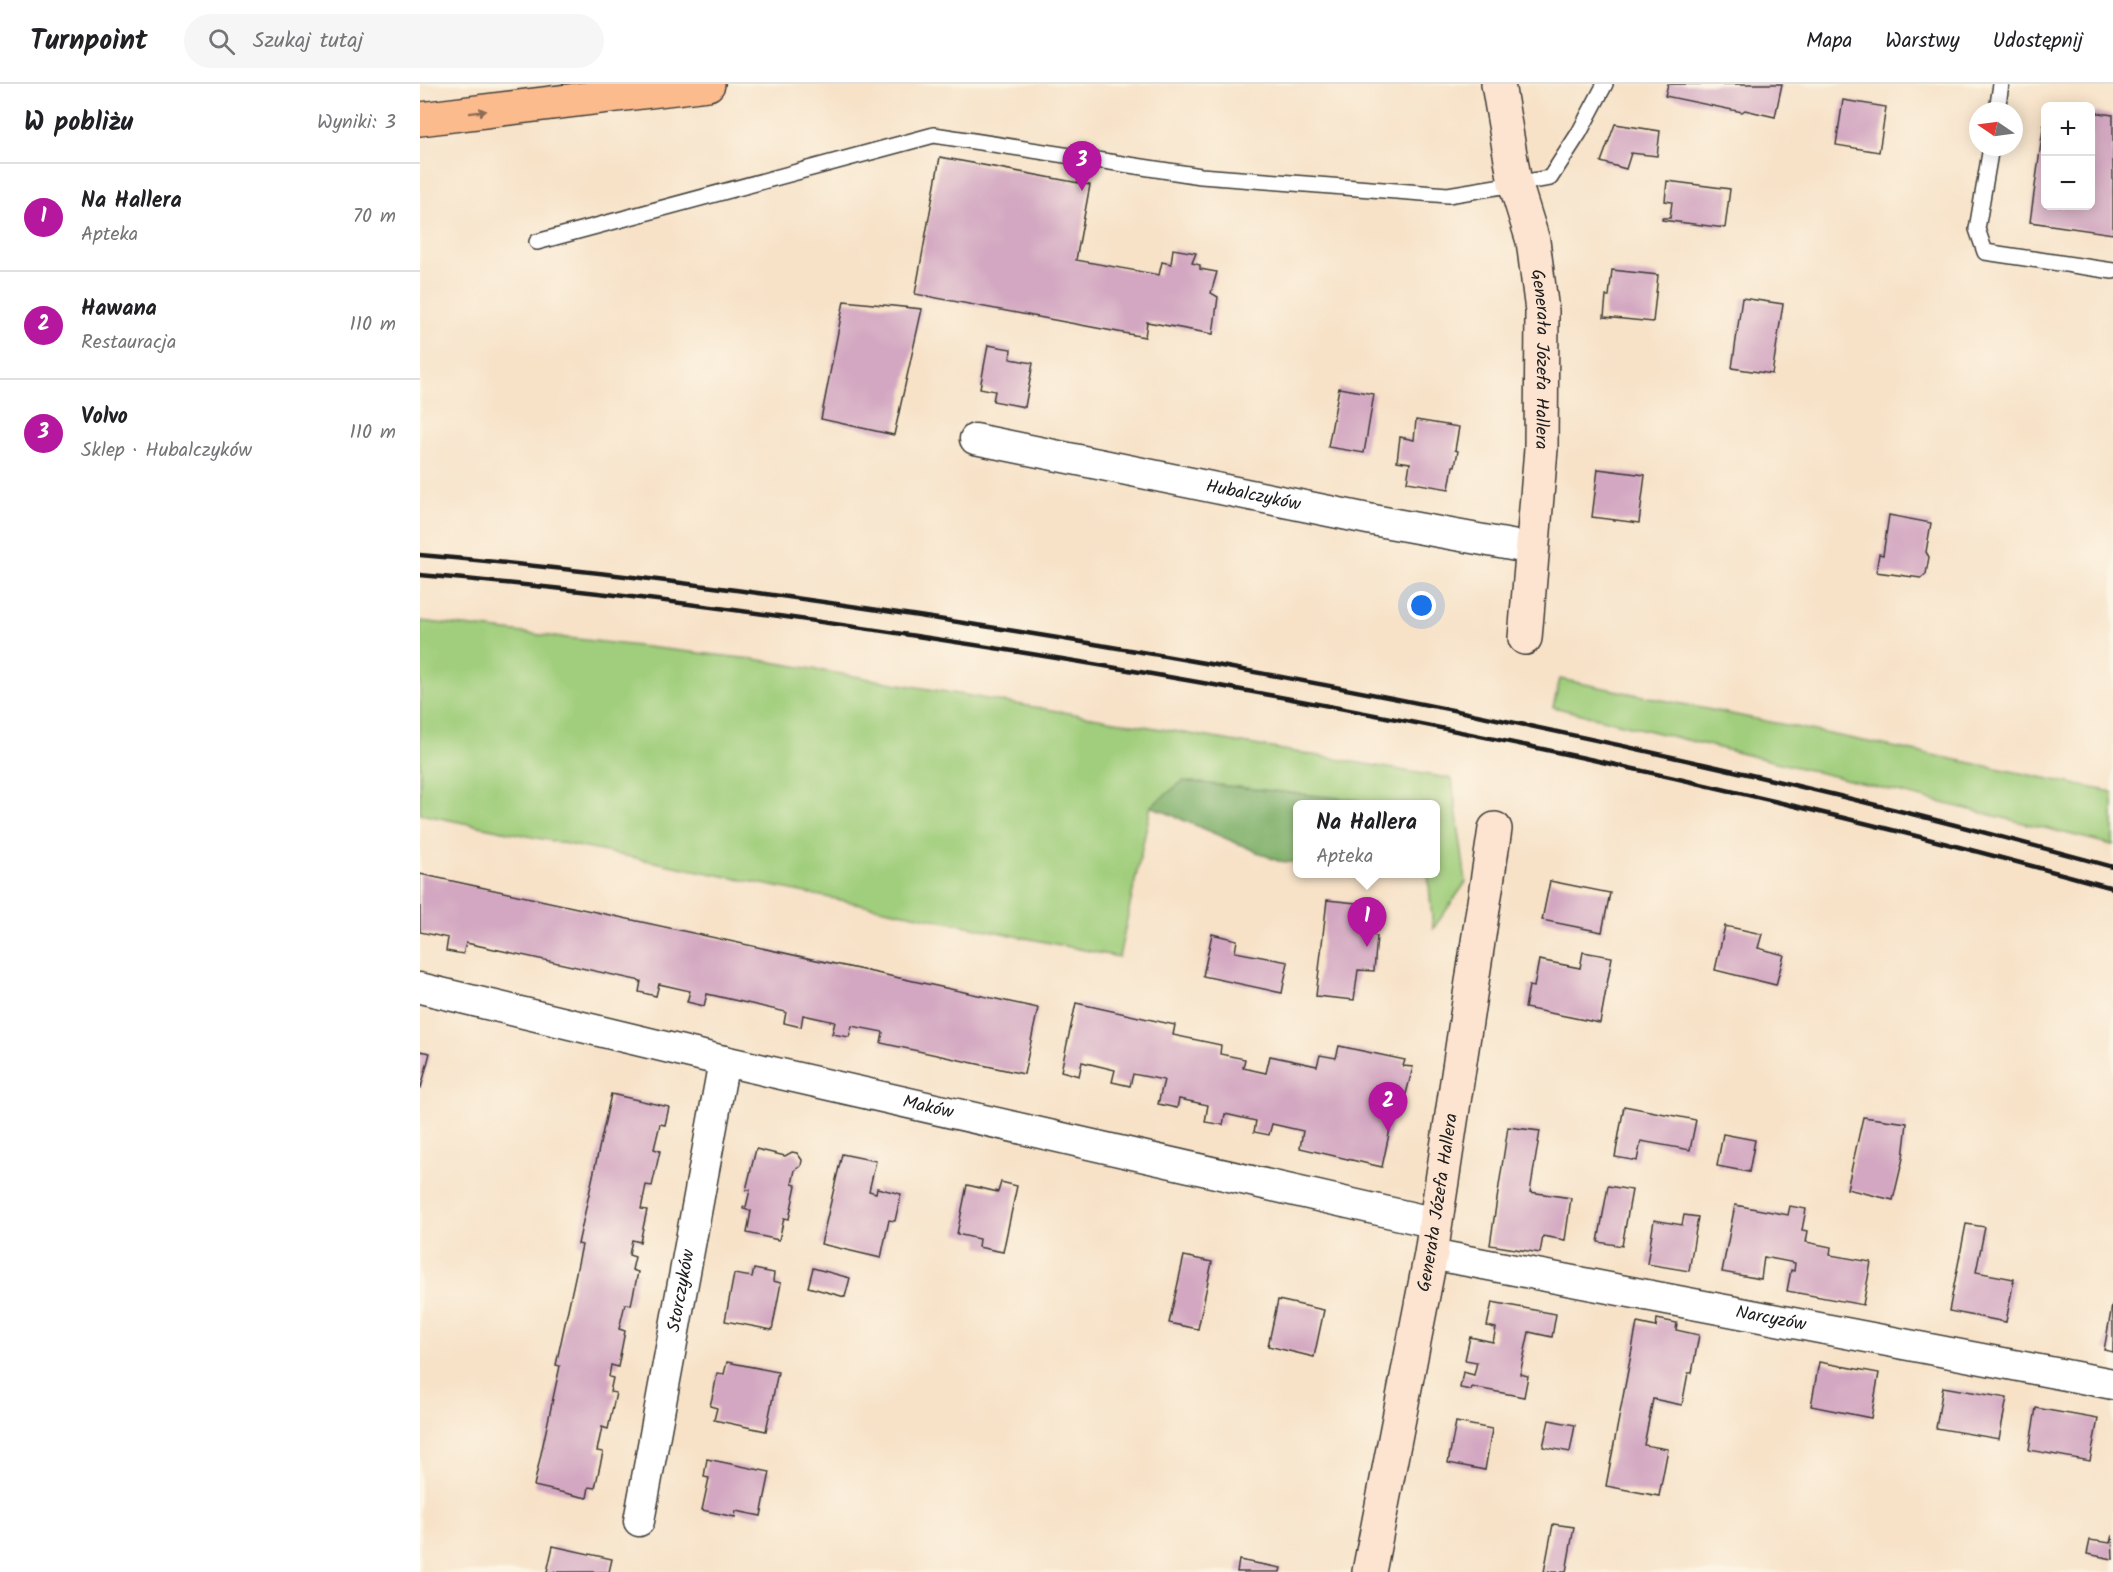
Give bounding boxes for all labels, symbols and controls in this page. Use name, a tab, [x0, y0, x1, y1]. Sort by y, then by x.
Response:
search box	[184, 14, 604, 68]
text: Turnpoint	[30, 19, 148, 64]
text: Szukaj tutaj	[253, 24, 363, 59]
icon: search	[205, 25, 238, 58]
text: Mapa	[1806, 25, 1852, 58]
text: Warstwy	[1885, 25, 1960, 58]
text: Udostępnij	[1993, 25, 2083, 58]
text: W pobliżu	[24, 102, 133, 144]
north arrow	[1969, 102, 2023, 156]
map controls	[2041, 102, 2095, 210]
button: +	[2041, 102, 2095, 156]
text: Wyniki: 3	[317, 107, 396, 139]
one-way arrow	[469, 107, 488, 117]
pin: 3	[1062, 141, 1102, 191]
button: −	[2041, 156, 2095, 210]
text: Na Hallera	[81, 184, 182, 219]
text: 1	[40, 201, 47, 233]
text: 70 m	[353, 201, 396, 233]
text: Apteka	[81, 219, 138, 251]
street label: Generała Józefa Hallera	[1522, 268, 1557, 450]
text: Hawana	[81, 292, 157, 327]
text: 2	[38, 309, 49, 341]
text: 110 m	[350, 309, 396, 341]
text: Restauracja	[81, 327, 176, 359]
text: Volvo	[81, 400, 128, 435]
text: 3	[38, 417, 49, 449]
text: 110 m	[350, 417, 396, 449]
text: Sklep · Hubalczyków	[81, 435, 252, 467]
street label: Hubalczyków	[1203, 472, 1304, 520]
your location	[1407, 591, 1436, 620]
popup	[1293, 800, 1440, 878]
text: Na Hallera	[1316, 806, 1417, 841]
text: Apteka	[1316, 841, 1373, 873]
pin: 1	[1348, 898, 1386, 947]
pin: 2	[1368, 1082, 1408, 1132]
street label: Maków	[900, 1088, 957, 1127]
street label: Generała Józefa Hallera	[1409, 1111, 1467, 1294]
street label: Storczyków	[660, 1246, 704, 1335]
street label: Narcyzów	[1733, 1298, 1809, 1340]

